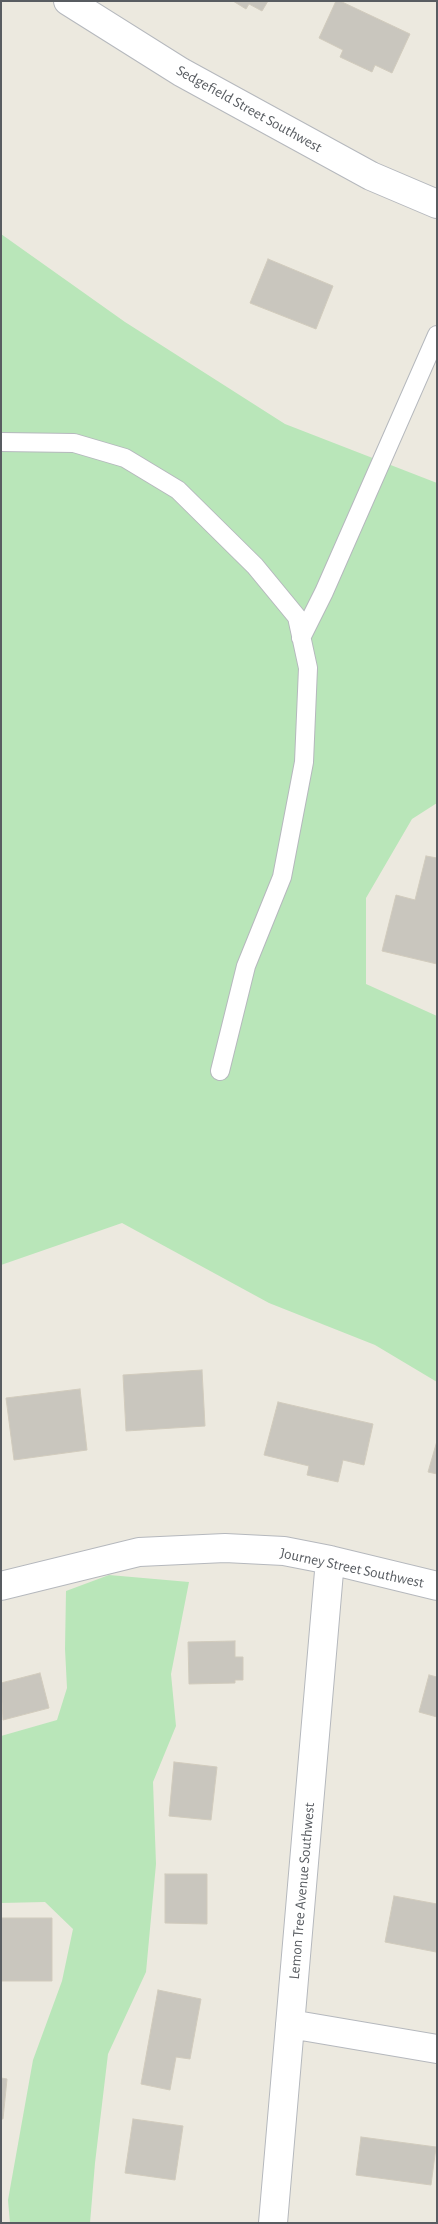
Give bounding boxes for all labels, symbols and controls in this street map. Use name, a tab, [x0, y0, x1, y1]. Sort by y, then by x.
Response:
street label: Sedgefield Street Southwest	[173, 61, 325, 157]
street label: Journey Street Southwest	[278, 1544, 426, 1592]
street label: Lemon Tree Avenue Southwest	[285, 1802, 319, 1980]

